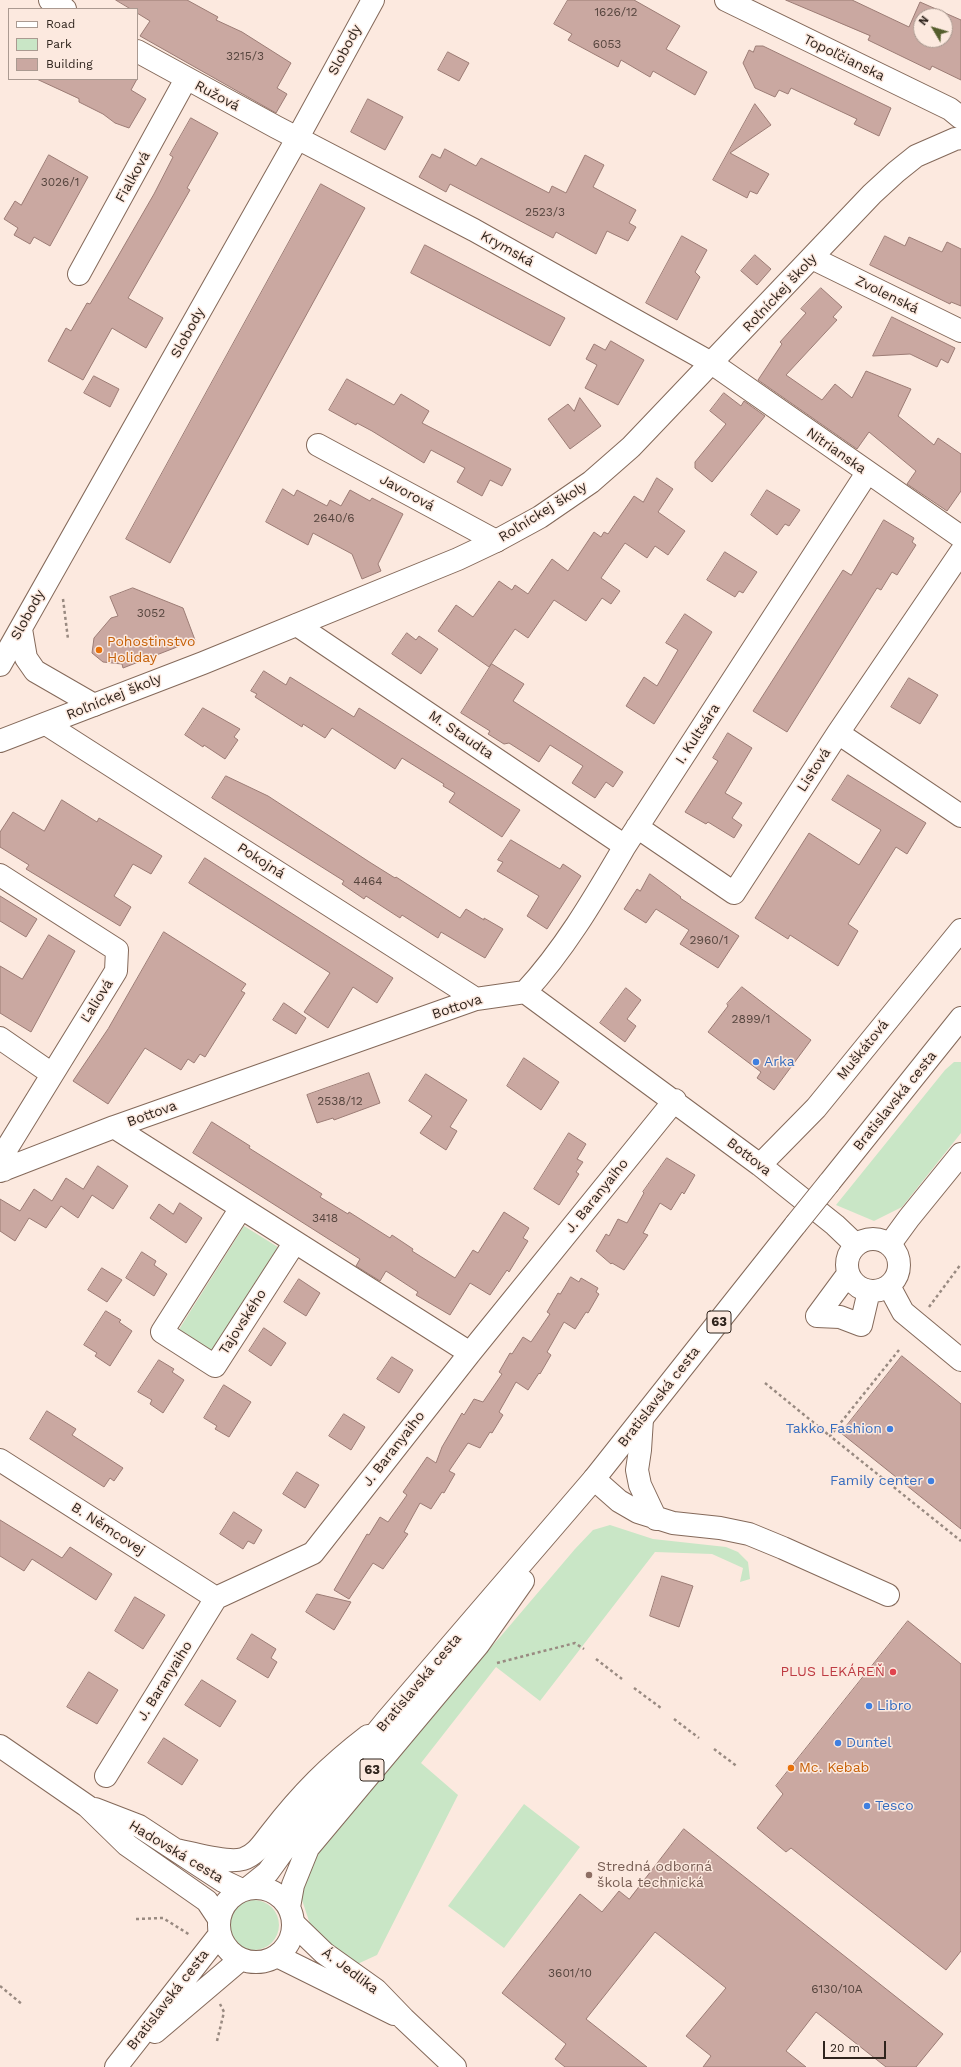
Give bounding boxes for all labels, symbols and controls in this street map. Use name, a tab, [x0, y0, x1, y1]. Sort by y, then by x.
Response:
house number: 1626/12	[594, 5, 638, 19]
legend	[8, 8, 138, 80]
north arrow	[913, 8, 953, 48]
text: N	[916, 14, 932, 28]
text: Road	[46, 17, 75, 31]
street label: Slobody	[325, 22, 365, 78]
street label: Topoľčianska	[801, 31, 887, 85]
text: Park	[46, 37, 72, 51]
house number: 6053	[593, 37, 621, 51]
house number: 3215/3	[226, 49, 264, 63]
text: Building	[46, 57, 93, 71]
street label: Ružová	[192, 77, 242, 115]
street label: Fialková	[112, 149, 154, 205]
house number: 3026/1	[41, 175, 79, 189]
house number: 2523/3	[525, 205, 565, 219]
street label: Krymská	[477, 227, 537, 271]
street label: Roľníckej školy	[739, 250, 821, 336]
street label: Zvolenská	[853, 272, 921, 318]
street label: Slobody	[167, 305, 209, 361]
street label: Nitrianska	[803, 424, 869, 478]
street label: Javorová	[377, 471, 437, 515]
street label: Roľníckej školy	[496, 478, 590, 546]
house number: 2640/6	[313, 511, 355, 525]
street label: Slobody	[7, 587, 49, 643]
house number: 3052	[137, 606, 165, 620]
place label: Pohostinstvo Holiday	[107, 634, 195, 666]
marker: Pohostinstvo Holiday	[94, 645, 104, 655]
street label: Roľníckej školy	[64, 670, 164, 724]
street label: I. Kultsára	[672, 701, 724, 767]
street label: M. Staudta	[425, 707, 497, 763]
street label: Listová	[794, 745, 834, 795]
street label: Pokojná	[234, 839, 288, 883]
house number: 4464	[353, 874, 383, 888]
house number: 2960/1	[690, 933, 728, 947]
street label: Ľaliová	[77, 976, 117, 1026]
street label: Bottova	[430, 991, 484, 1023]
house number: 2899/1	[732, 1012, 770, 1026]
street label: Muškátová	[834, 1017, 892, 1083]
street label: Bratislavská cesta	[850, 1048, 940, 1154]
place label: Arka	[764, 1054, 795, 1070]
marker: Arka	[751, 1057, 761, 1067]
house number: 2538/12	[317, 1094, 363, 1108]
street label: Bottova	[125, 1097, 179, 1131]
street label: Bottova	[723, 1134, 775, 1180]
street label: J. Baranyaiho	[562, 1155, 632, 1237]
house number: 3418	[312, 1211, 338, 1225]
street label: Tajovského	[216, 1286, 270, 1358]
road number: 63	[707, 1311, 731, 1333]
street label: Bratislavská cesta	[614, 1343, 704, 1451]
street label: J. Baranyaiho	[359, 1408, 429, 1490]
place label: Takko Fashion	[786, 1421, 882, 1437]
marker: Takko Fashion	[885, 1424, 895, 1434]
place label: Family center	[830, 1473, 923, 1489]
marker: Family center	[926, 1476, 936, 1486]
street label: B. Němcovej	[68, 1499, 148, 1559]
street label: Bratislavská cesta	[373, 1630, 465, 1736]
street label: J. Baranyaiho	[134, 1638, 196, 1724]
place label: PLUS LEKÁREŇ	[780, 1664, 885, 1680]
marker: PLUS LEKÁREŇ	[888, 1667, 898, 1677]
place label: Libro	[877, 1698, 912, 1714]
marker: Libro	[864, 1701, 874, 1711]
place label: Duntel	[846, 1735, 892, 1751]
marker: Duntel	[833, 1738, 843, 1748]
road number: 63	[360, 1759, 384, 1781]
place label: Mc. Kebab	[799, 1760, 869, 1776]
marker: Mc. Kebab	[786, 1763, 796, 1773]
place label: Tesco	[875, 1798, 914, 1814]
marker: Tesco	[862, 1801, 872, 1811]
street label: Hadovská cesta	[126, 1817, 226, 1887]
place label: Stredná odborná škola technická	[597, 1859, 712, 1892]
marker: Stredná odborná škola technická	[584, 1870, 594, 1880]
street label: Á. Jedlika	[318, 1944, 382, 1998]
street label: Bratislavská cesta	[123, 1946, 213, 2054]
house number: 3601/10	[548, 1966, 592, 1980]
house number: 6130/10A	[811, 1982, 863, 1996]
scale bar	[825, 2033, 888, 2059]
text: 20 m	[830, 2041, 860, 2055]

